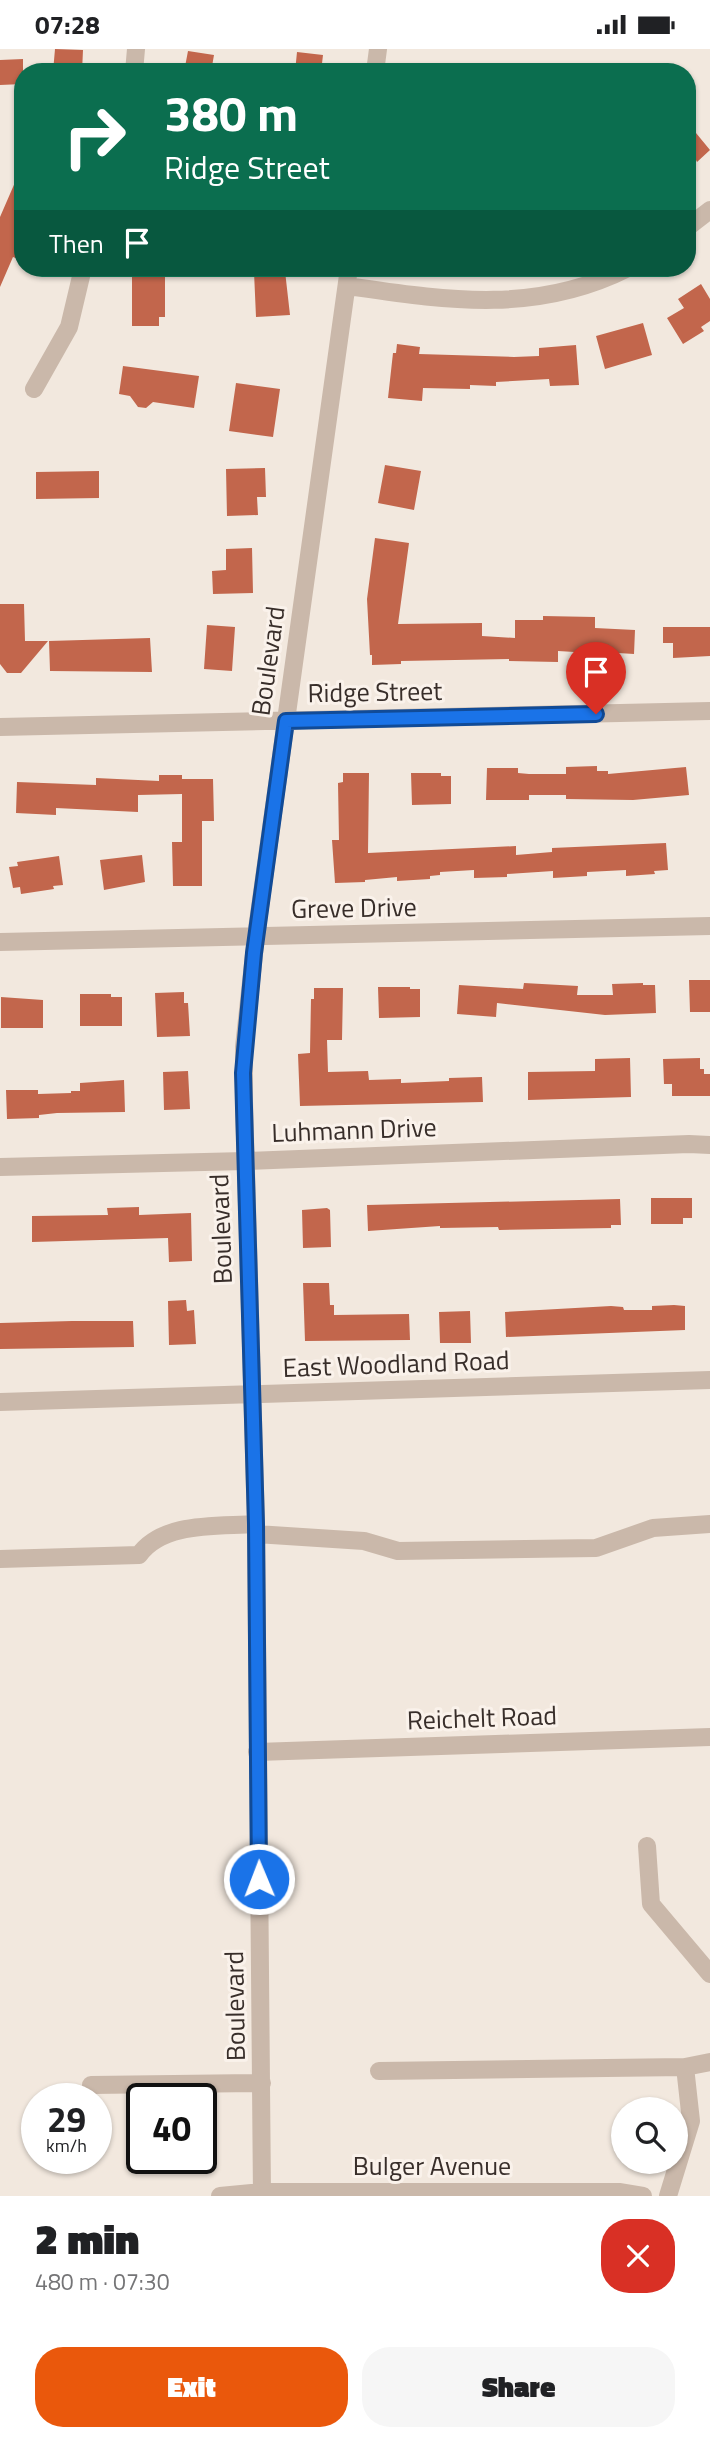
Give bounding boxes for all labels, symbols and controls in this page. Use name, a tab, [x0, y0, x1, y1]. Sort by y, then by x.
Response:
text: 07:28	[35, 5, 100, 44]
text: 380 m	[164, 75, 298, 150]
icon: right	[49, 91, 140, 182]
text: Ridge Street	[164, 143, 330, 191]
text: Then	[49, 224, 104, 263]
icon: arrive	[118, 224, 156, 262]
street label: Boulevard	[241, 604, 294, 718]
pin	[566, 642, 626, 714]
icon: arrive	[577, 653, 615, 691]
street label: Ridge Street	[307, 671, 443, 712]
street label: Greve Drive	[291, 887, 417, 928]
street label: Luhmann Drive	[271, 1107, 437, 1152]
street label: Boulevard	[199, 1173, 242, 1285]
street label: East Woodland Road	[282, 1340, 510, 1387]
street label: Reichelt Road	[406, 1695, 558, 1740]
position arrow	[222, 1842, 296, 1916]
street label: Boulevard	[214, 1951, 255, 2061]
speed limit sign: 40	[126, 2083, 217, 2174]
text: 29	[47, 2092, 86, 2146]
map controls	[611, 2097, 688, 2174]
button: search	[611, 2097, 688, 2174]
text: km/h	[46, 2132, 87, 2159]
street label: Bulger Avenue	[353, 2146, 511, 2185]
text: 2 min	[35, 2206, 139, 2270]
button: close	[601, 2219, 675, 2293]
text: 480 m · 07:30	[35, 2264, 170, 2299]
button: Exit	[35, 2347, 348, 2427]
button: Share	[362, 2347, 675, 2427]

